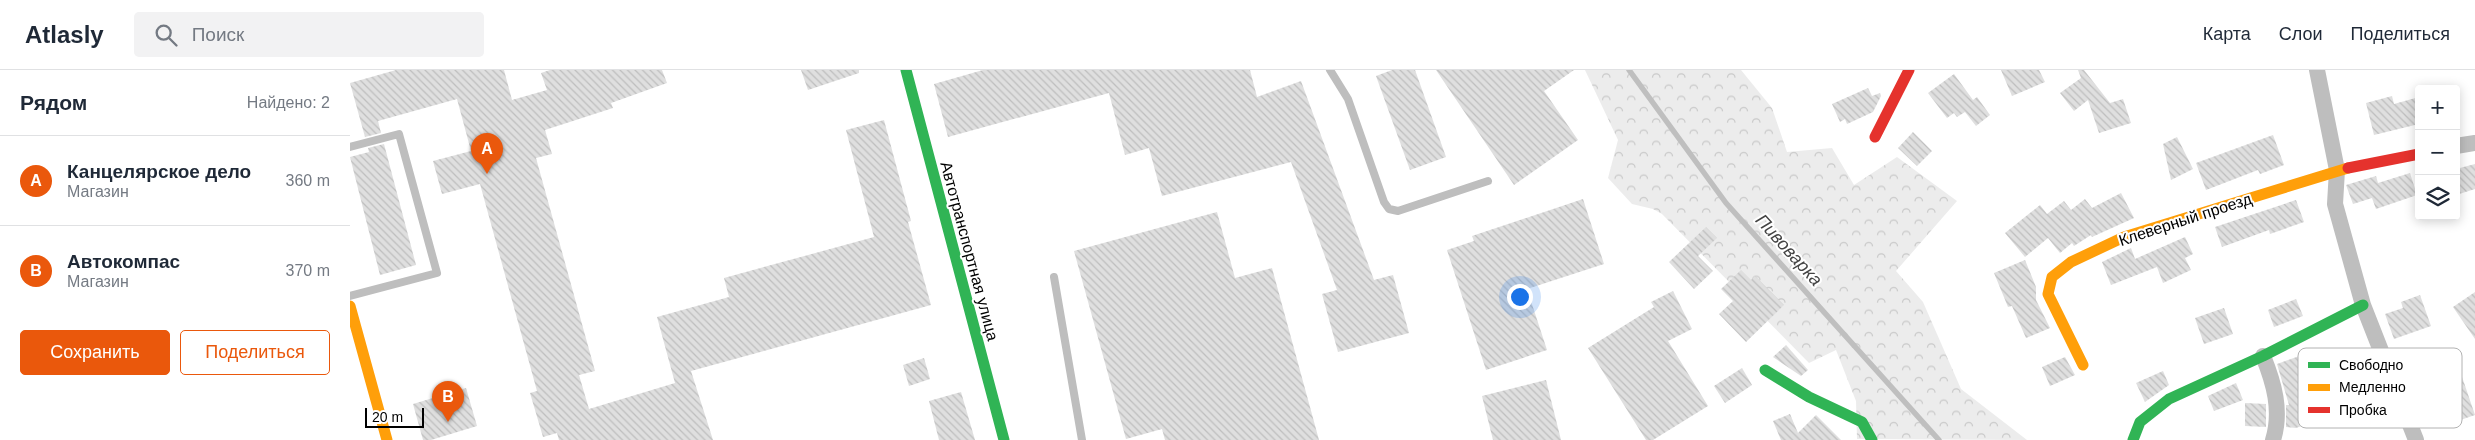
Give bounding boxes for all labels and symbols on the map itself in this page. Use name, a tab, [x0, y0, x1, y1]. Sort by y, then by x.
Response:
pin: A	[471, 133, 503, 174]
street label: Автотранспортная улица	[937, 160, 1002, 343]
street label: Клеверный проезд	[2117, 190, 2254, 249]
water label: Пивоварка	[1752, 210, 1826, 290]
your location	[1507, 284, 1533, 310]
legend	[2298, 348, 2462, 428]
text: Свободно	[2339, 357, 2404, 373]
text: Медленно	[2339, 379, 2406, 395]
pin: B	[432, 381, 464, 422]
text: Пробка	[2339, 402, 2387, 418]
scale bar	[365, 405, 424, 428]

